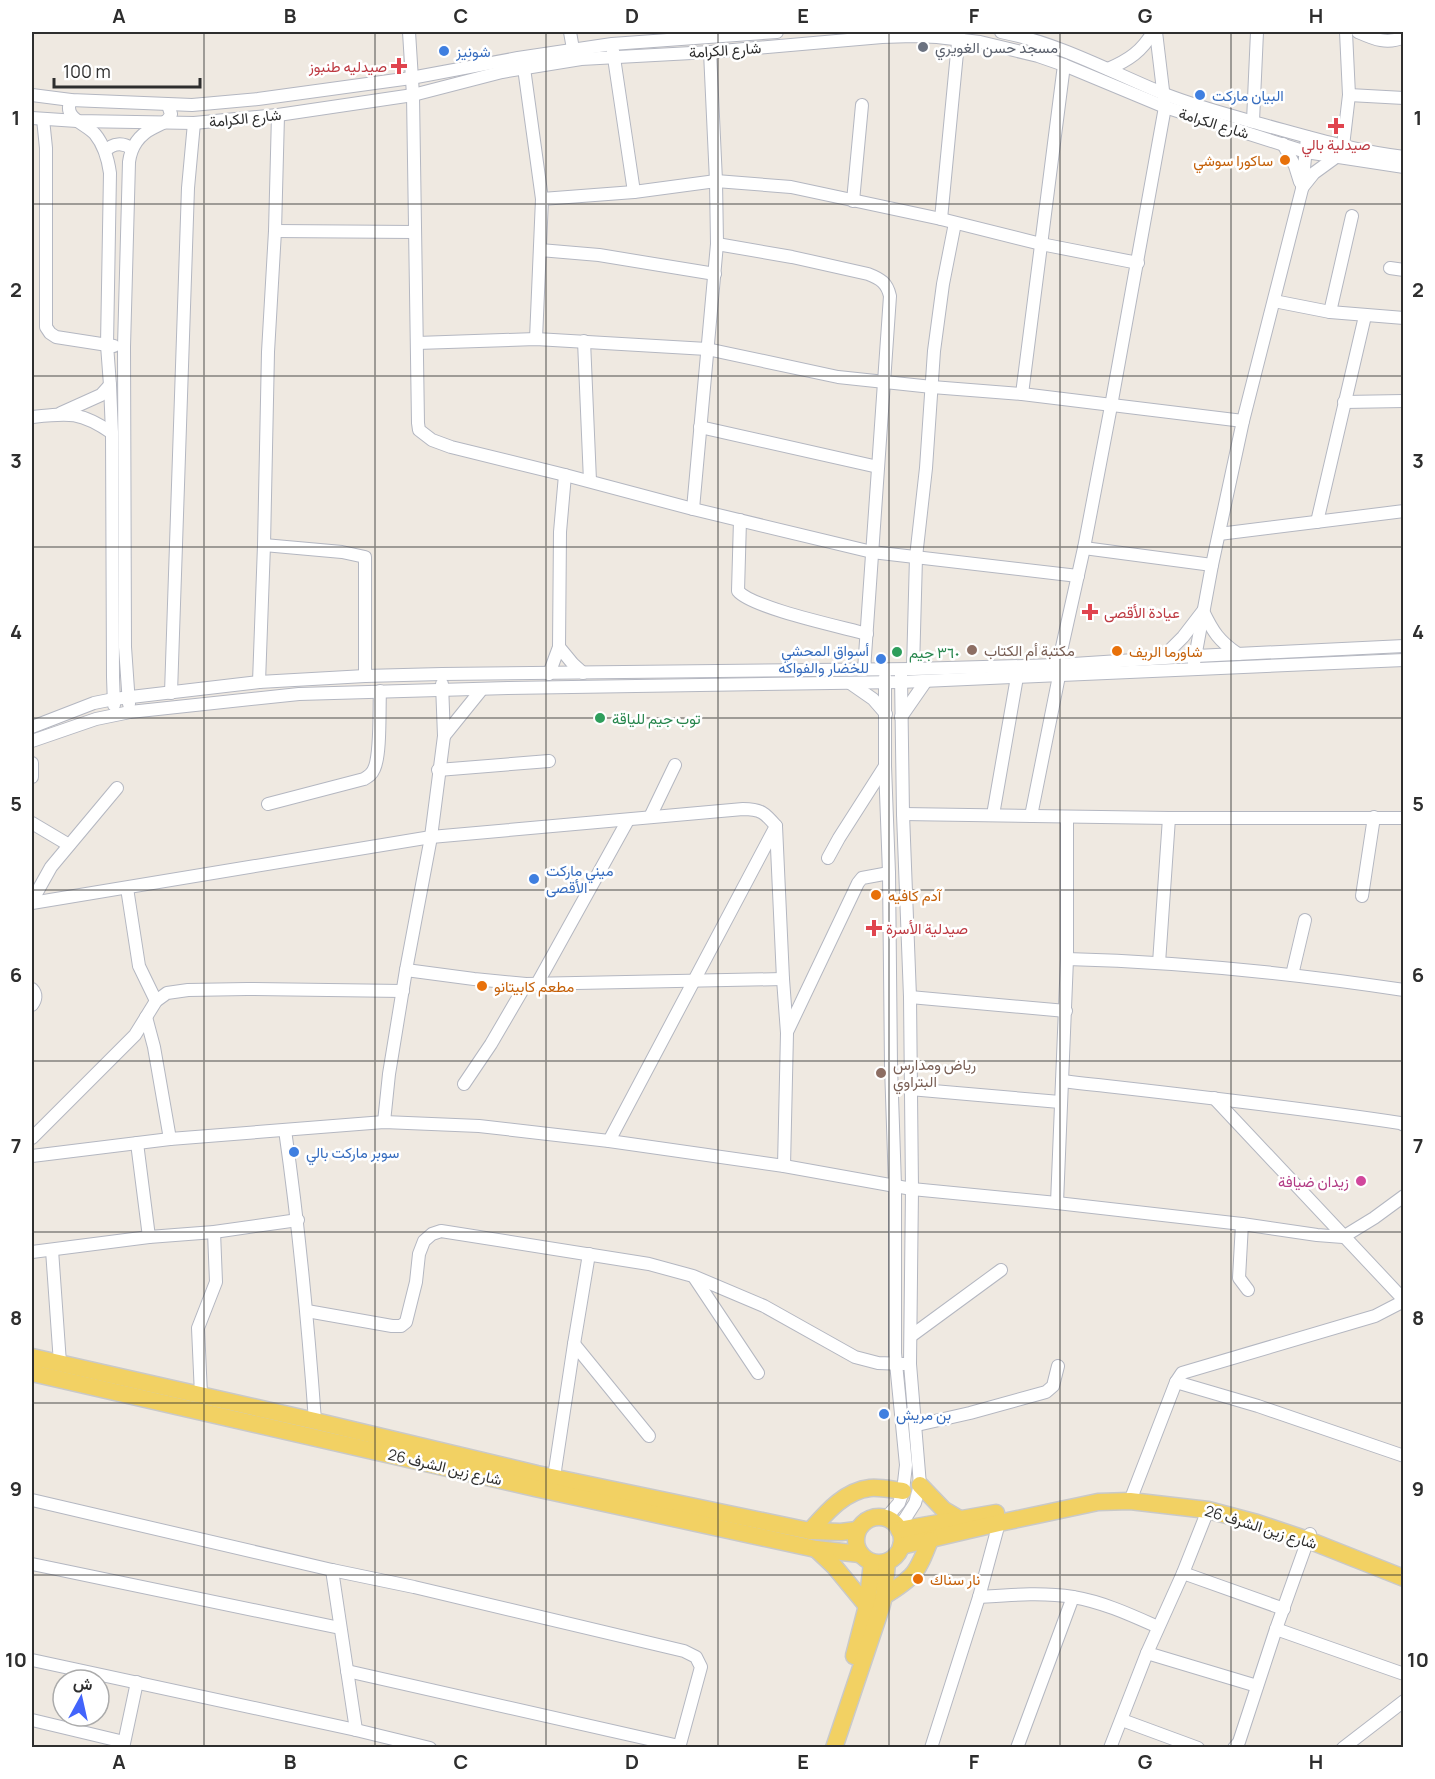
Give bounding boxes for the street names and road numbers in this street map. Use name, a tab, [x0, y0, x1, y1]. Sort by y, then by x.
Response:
street label: شارع الكرامة	[688, 37, 762, 64]
street label: شارع الكرامة	[1176, 102, 1252, 145]
street label: شارع الكرامة	[208, 104, 282, 133]
street label: شارع زين الشرف 26	[386, 1444, 504, 1491]
street label: شارع زين الشرف 26	[1202, 1500, 1320, 1555]

